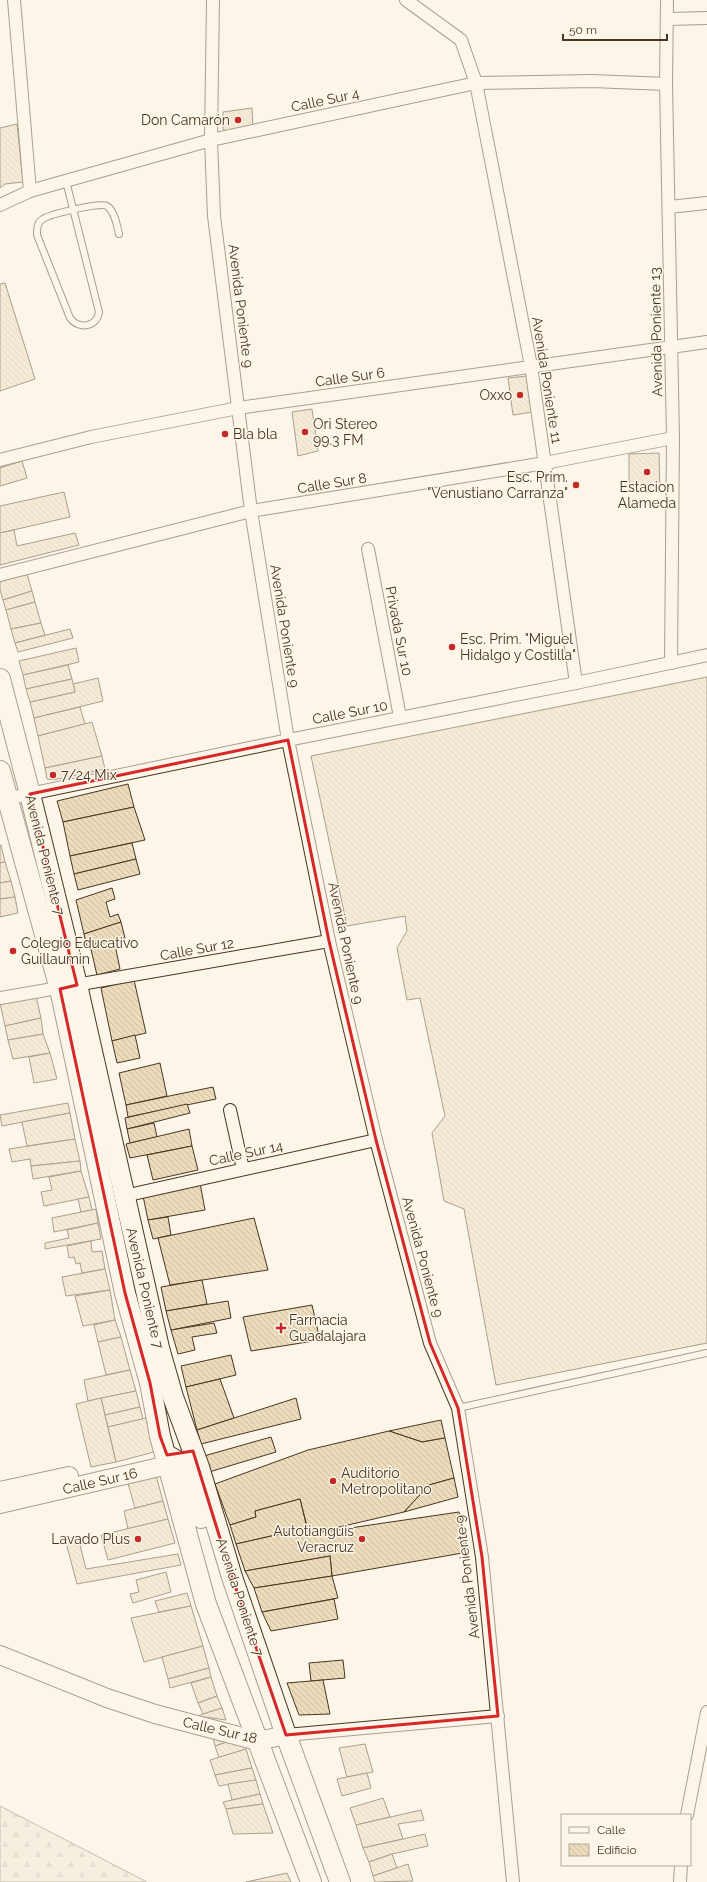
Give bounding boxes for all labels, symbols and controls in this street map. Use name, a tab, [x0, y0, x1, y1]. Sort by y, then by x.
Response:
scale bar	[563, 16, 667, 42]
text: 50 m	[569, 23, 597, 37]
street label: Calle Sur 4	[289, 85, 361, 115]
place label: Don Camarón	[141, 112, 230, 128]
marker: Don Camarón	[233, 115, 243, 125]
street label: Avenida Poniente 9	[225, 243, 257, 369]
street label: Avenida Poniente 13	[647, 267, 665, 397]
street label: Avenida Poniente 11	[529, 315, 565, 445]
street label: Calle Sur 6	[314, 364, 386, 390]
place label: Oxxo	[480, 387, 512, 403]
marker: Oxxo	[515, 390, 525, 400]
place label: Ori Stereo 99.3 FM	[313, 416, 377, 448]
place label: Bla bla	[233, 426, 277, 442]
marker: Ori Stereo 99.3 FM	[300, 427, 310, 437]
marker: Bla bla	[220, 429, 230, 439]
marker: Estacion Alameda	[642, 467, 652, 477]
place label: Esc. Prim. "Venustiano Carranza"	[427, 469, 568, 501]
street label: Calle Sur 8	[296, 470, 368, 496]
place label: Estacion Alameda	[618, 479, 676, 511]
marker: Esc. Prim. "Venustiano Carranza"	[571, 480, 581, 490]
street label: Avenida Poniente 9	[267, 563, 303, 689]
street label: Privada Sur 10	[382, 585, 416, 677]
place label: Esc. Prim. "Miguel Hidalgo y Costilla"	[460, 631, 576, 663]
marker: Esc. Prim. "Miguel Hidalgo y Costilla"	[447, 642, 457, 652]
street label: Calle Sur 10	[311, 697, 389, 727]
place label: 7/24 Mix	[61, 767, 117, 783]
marker: 7/24 Mix	[48, 770, 58, 780]
street label: Avenida Poniente 7	[22, 793, 68, 918]
street label: Avenida Poniente 9	[325, 880, 367, 1006]
place label: Colegio Educativo Guillaumin	[21, 935, 138, 967]
street label: Calle Sur 12	[159, 935, 235, 963]
marker: Colegio Educativo Guillaumin	[8, 946, 18, 956]
street label: Calle Sur 14	[208, 1137, 285, 1169]
street label: Avenida Poniente 9	[399, 1195, 447, 1319]
street label: Avenida Poniente 7	[123, 1226, 167, 1351]
place label: Farmacia Guadalajara	[289, 1312, 366, 1344]
marker: Farmacia Guadalajara	[276, 1323, 286, 1333]
street label: Calle Sur 16	[61, 1465, 139, 1497]
place label: Auditorio Metropolitano	[341, 1465, 432, 1497]
marker: Auditorio Metropolitano	[328, 1476, 338, 1486]
street label: Avenida Poniente 9	[451, 1514, 483, 1640]
place label: Autotianguis Veracruz	[273, 1523, 354, 1555]
place label: Lavado Plus	[51, 1531, 130, 1547]
marker: Lavado Plus	[133, 1534, 143, 1544]
marker: Autotianguis Veracruz	[357, 1534, 367, 1544]
street label: Avenida Poniente 7	[213, 1536, 267, 1659]
street label: Calle Sur 18	[181, 1714, 259, 1746]
legend	[561, 1814, 691, 1866]
text: Calle	[597, 1823, 625, 1837]
text: Edificio	[597, 1843, 637, 1857]

